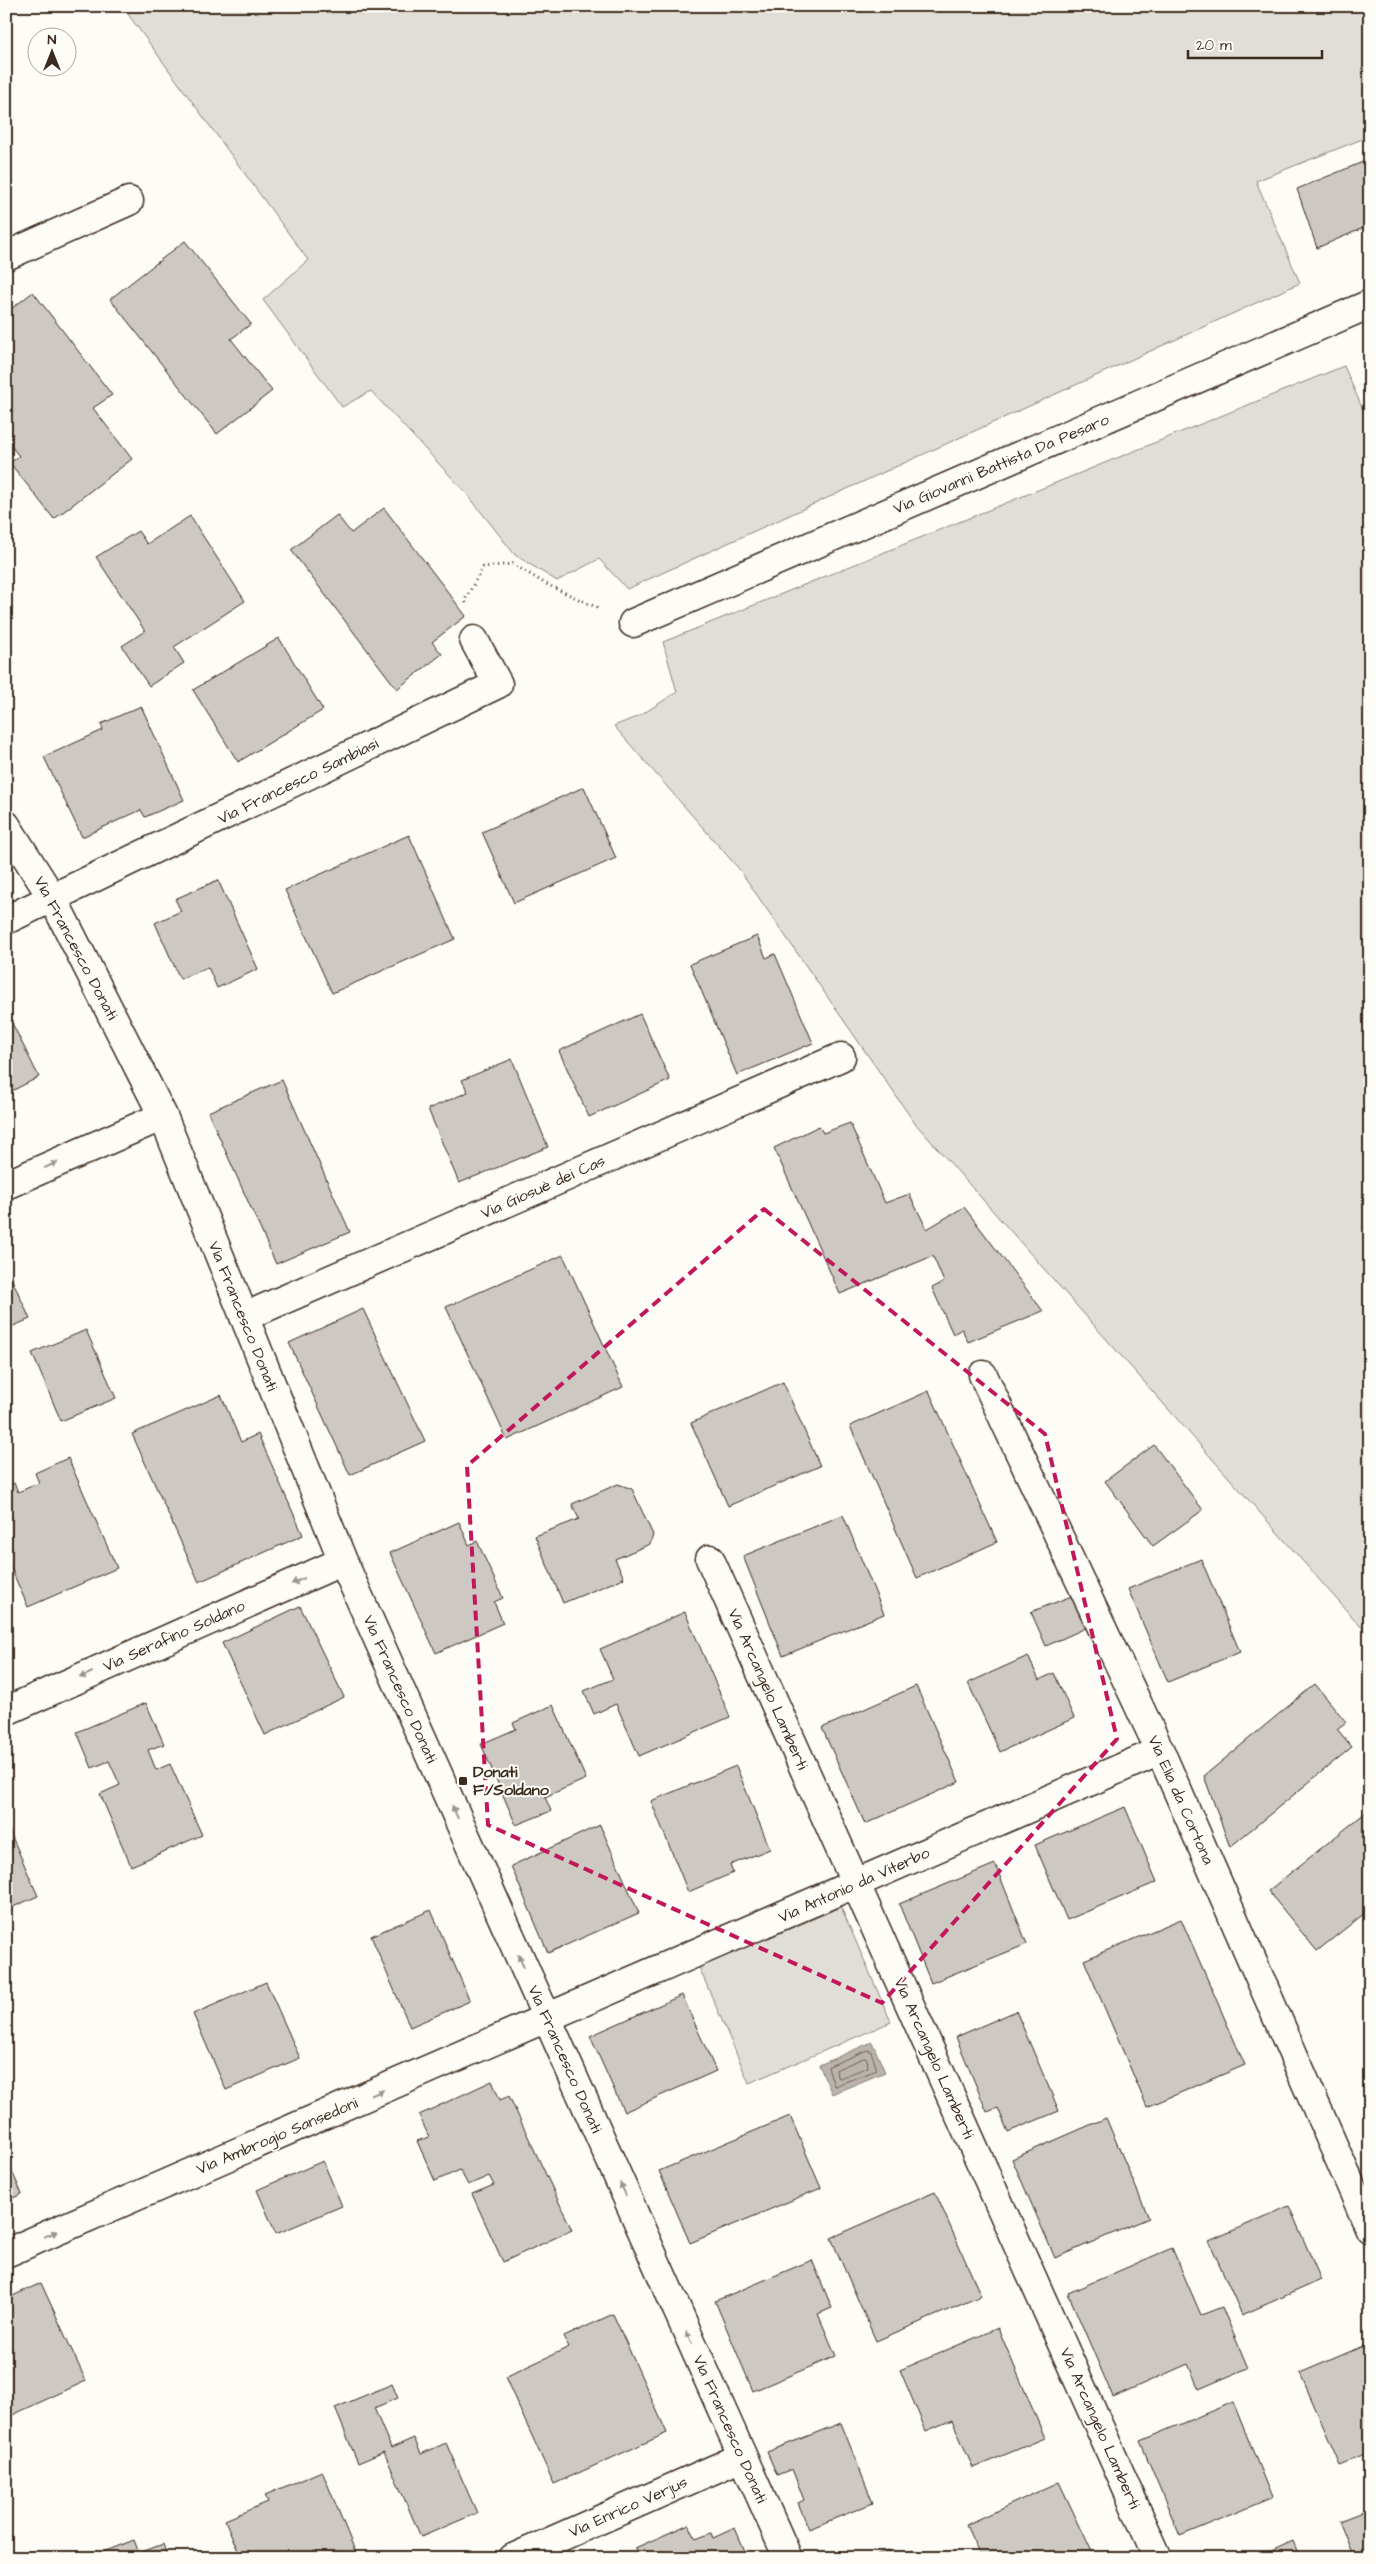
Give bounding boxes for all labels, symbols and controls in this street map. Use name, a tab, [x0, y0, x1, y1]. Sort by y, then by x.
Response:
north arrow	[28, 28, 78, 78]
scale bar	[1188, 28, 1322, 60]
text: N	[48, 30, 57, 50]
text: 20 m	[1196, 35, 1232, 56]
street label: Via Giovanni Battista Da Pesaro	[890, 408, 1112, 520]
street label: Via Francesco Sambiasi	[214, 732, 383, 830]
street label: Via Francesco Donati	[29, 872, 123, 1024]
street label: Via Giosuè dei Cas	[477, 1150, 609, 1224]
one-way arrow	[44, 1161, 58, 1169]
street label: Via Francesco Donati	[203, 1238, 283, 1395]
one-way arrow	[291, 1577, 305, 1585]
street label: Via Serafino Soldano	[99, 1595, 249, 1677]
street label: Via Arcangelo Lamberti	[722, 1605, 814, 1774]
street label: Via Francesco Donati	[357, 1612, 443, 1767]
one-way arrow	[79, 1672, 93, 1680]
street label: Via Elia da Cortona	[1143, 1732, 1219, 1868]
place label: Donati F./Soldano	[473, 1761, 550, 1801]
marker: Donati F./Soldano	[457, 1775, 469, 1787]
one-way arrow	[451, 1805, 459, 1820]
street label: Via Antonio da Viterbo	[775, 1842, 933, 1928]
one-way arrow	[517, 1954, 525, 1968]
street label: Via Arcangelo Lamberti	[888, 1974, 980, 2143]
street label: Via Francesco Donati	[522, 1982, 608, 2137]
one-way arrow	[370, 2089, 384, 2097]
street label: Via Ambrogio Sansedoni	[193, 2092, 362, 2181]
one-way arrow	[619, 2182, 627, 2196]
one-way arrow	[44, 2230, 58, 2238]
one-way arrow	[685, 2331, 693, 2345]
street label: Via Arcangelo Lamberti	[1054, 2344, 1146, 2513]
street label: Via Francesco Donati	[687, 2352, 773, 2507]
street label: Via Enrico Verjus	[565, 2471, 691, 2543]

